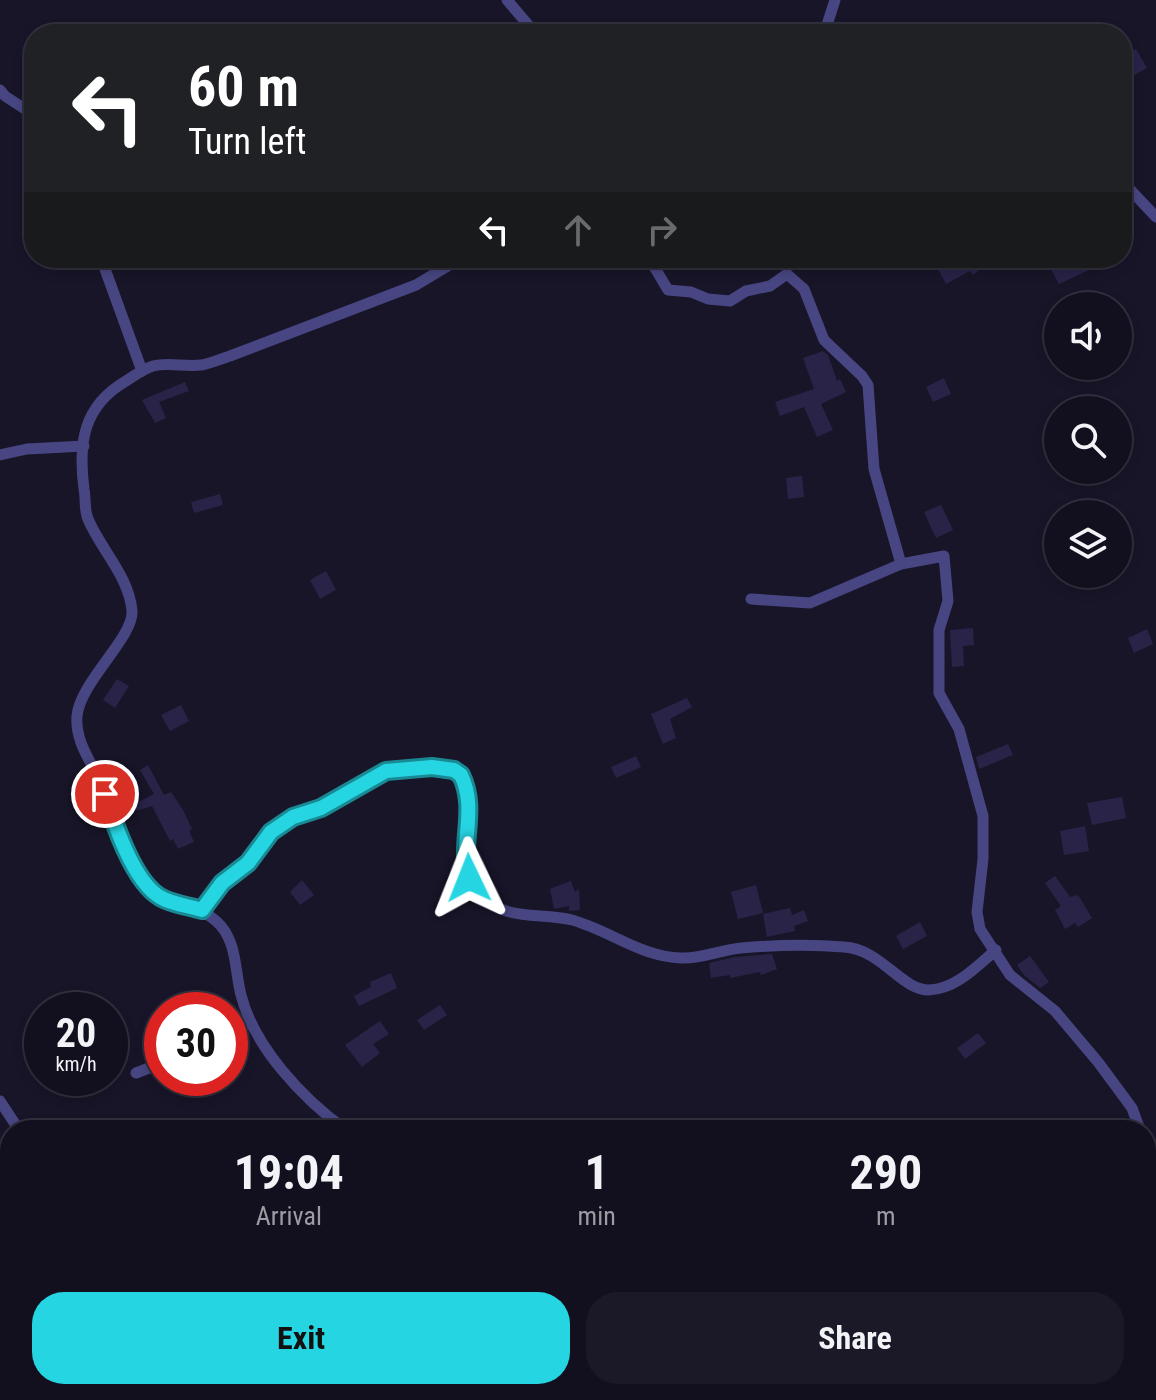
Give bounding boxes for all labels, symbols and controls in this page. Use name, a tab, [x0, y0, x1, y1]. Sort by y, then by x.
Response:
text: 60 m	[188, 54, 299, 120]
icon: left	[56, 56, 160, 160]
text: Turn left	[188, 121, 306, 163]
icon: left	[472, 208, 516, 252]
icon: ahead	[556, 208, 600, 252]
icon: right	[640, 208, 684, 252]
map controls	[1044, 292, 1132, 588]
button: sound	[1044, 292, 1132, 380]
button: search	[1044, 396, 1132, 484]
button: layers	[1044, 500, 1132, 588]
pin	[71, 760, 139, 828]
icon: arrive	[83, 772, 127, 816]
position arrow	[427, 836, 511, 920]
speed limit sign: 30	[144, 992, 248, 1096]
text: 20	[56, 1010, 96, 1057]
text: km/h	[55, 1052, 97, 1076]
text: 19:04	[234, 1144, 344, 1201]
text: 1	[585, 1144, 609, 1201]
text: 290	[849, 1144, 922, 1201]
text: Arrival	[256, 1201, 322, 1231]
text: min	[578, 1201, 616, 1231]
text: m	[876, 1201, 896, 1231]
button: Exit	[32, 1292, 570, 1384]
button: Share	[586, 1292, 1124, 1384]

